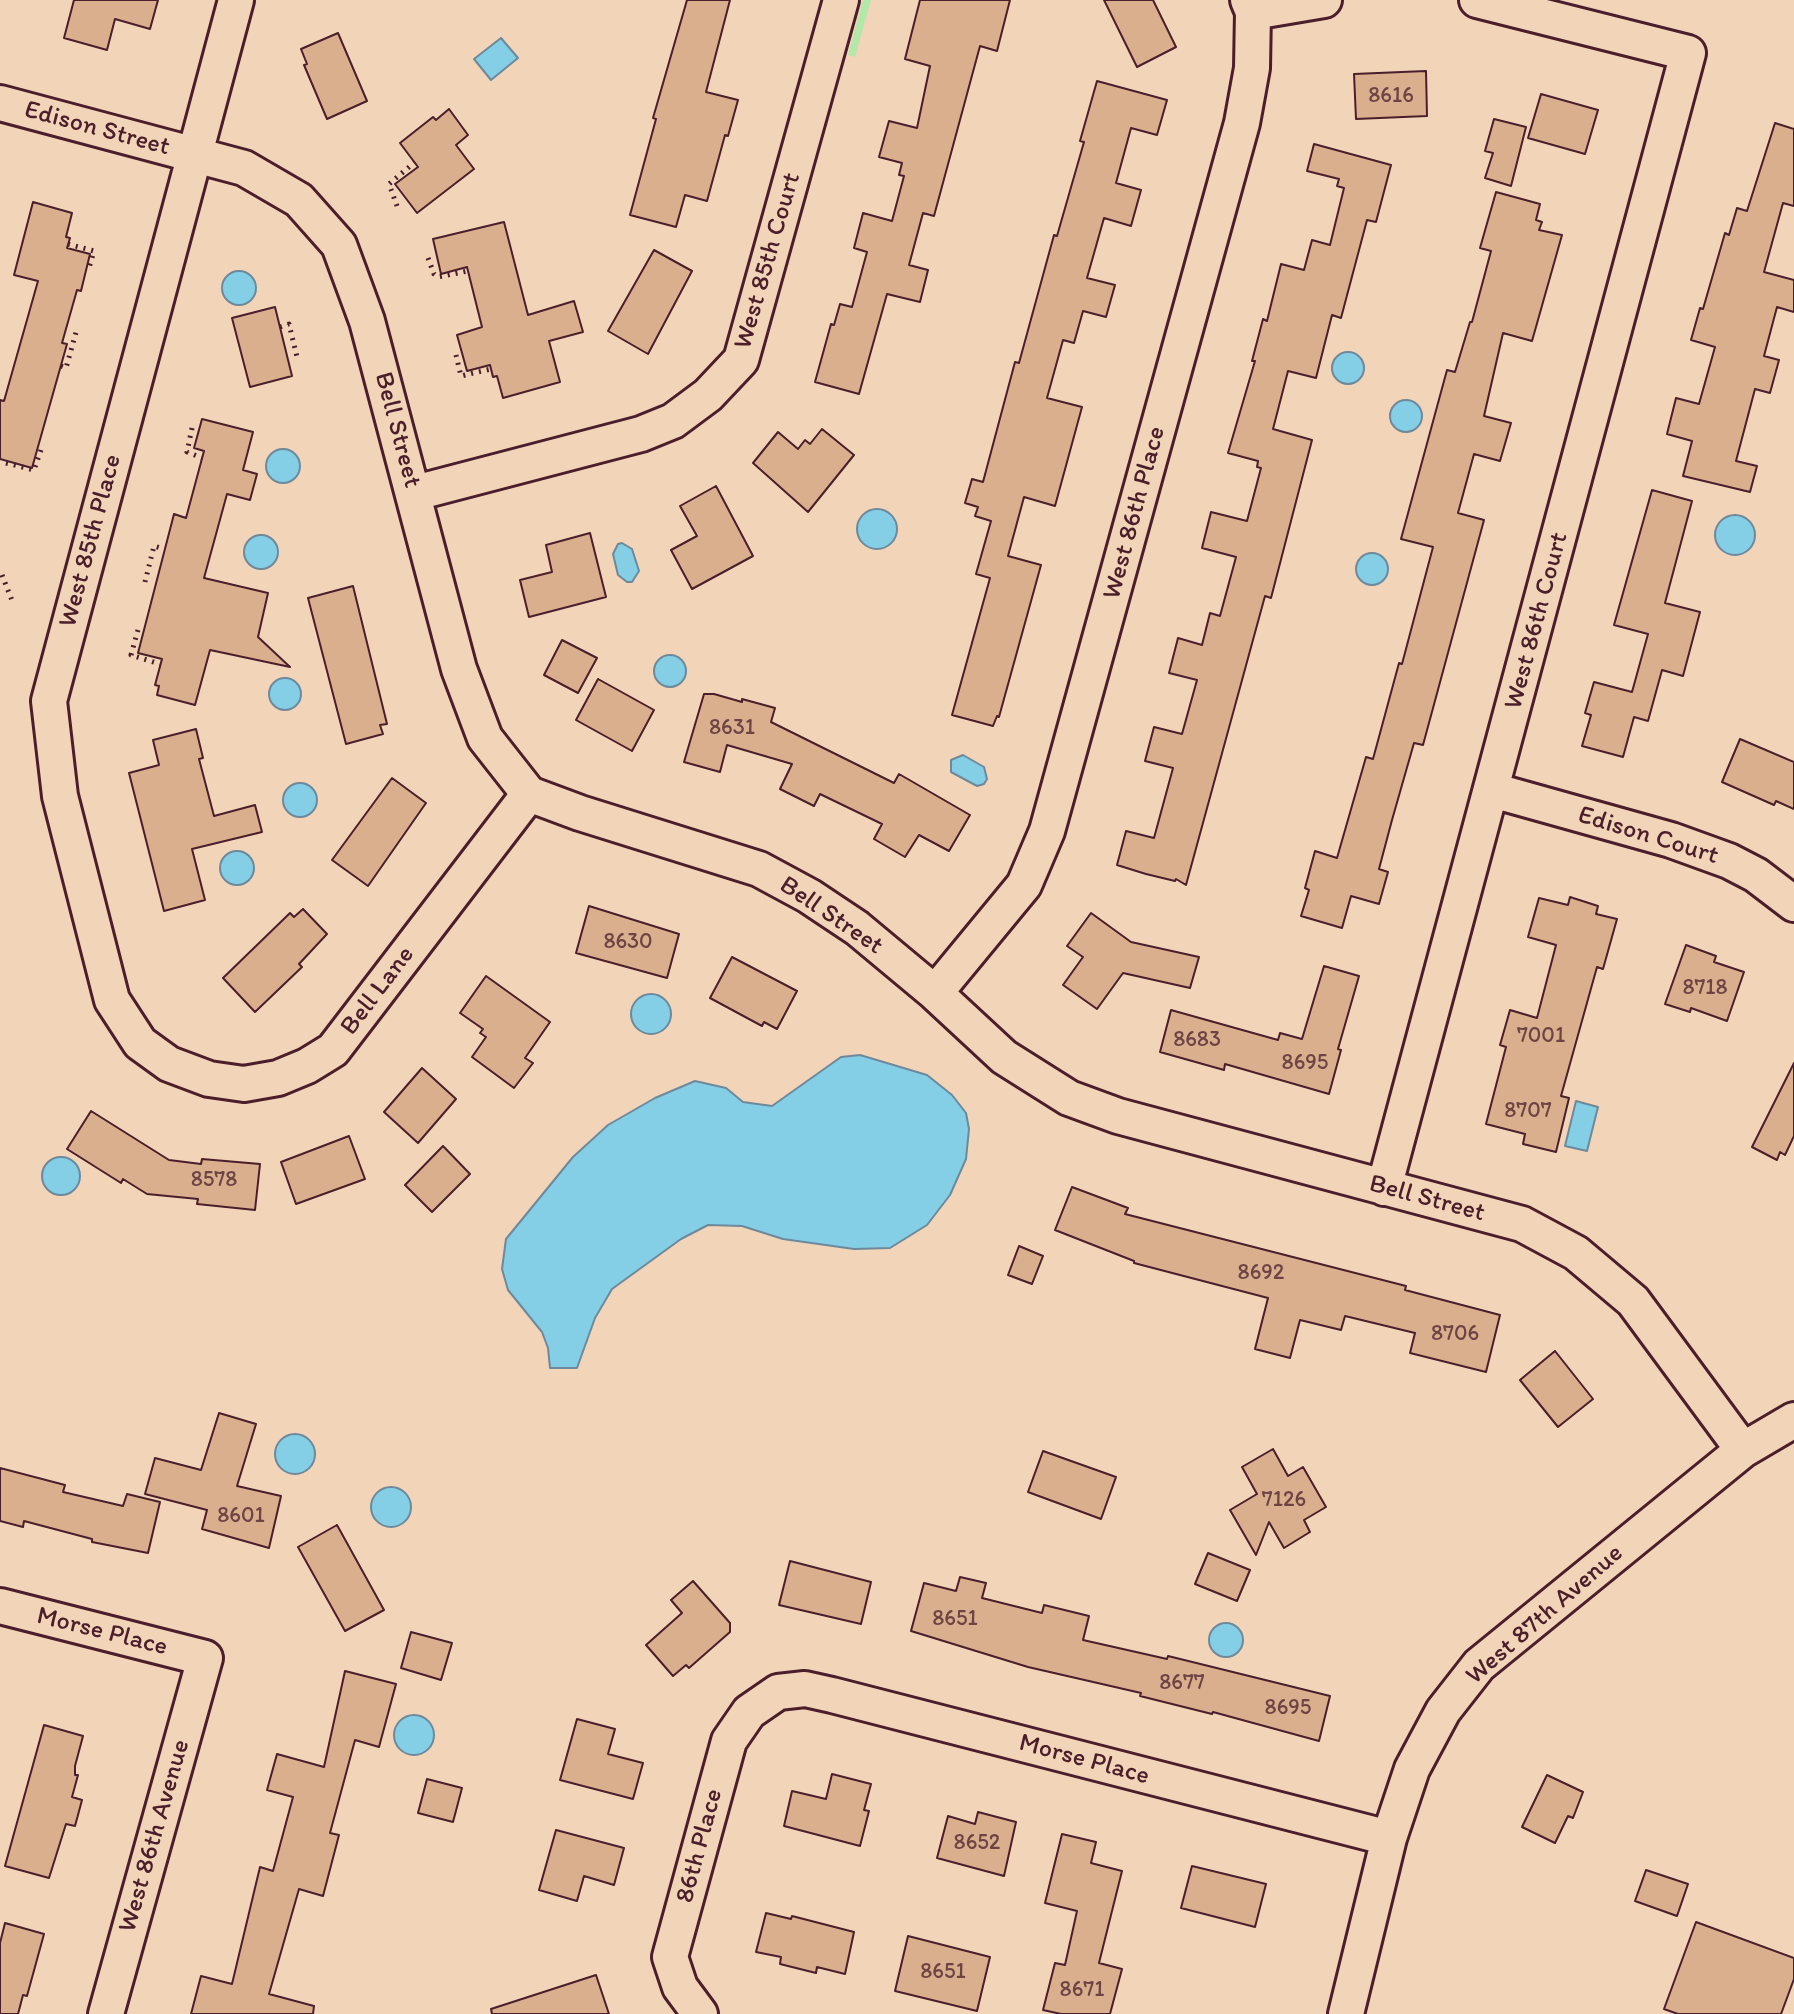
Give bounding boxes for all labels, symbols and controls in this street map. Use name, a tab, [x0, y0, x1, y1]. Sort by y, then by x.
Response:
house number: 8616	[1368, 83, 1414, 109]
street label: Edison Street	[21, 95, 173, 163]
street label: West 85th Court	[728, 169, 808, 353]
street label: Bell Street	[367, 369, 427, 491]
street label: West 86th Place	[1097, 423, 1173, 603]
street label: West 85th Place	[53, 451, 129, 631]
street label: West 86th Court	[1498, 529, 1576, 713]
house number: 8631	[709, 715, 755, 741]
street label: Edison Court	[1574, 800, 1722, 872]
street label: Bell Street	[773, 870, 889, 962]
house number: 8630	[603, 929, 653, 955]
street label: Bell Lane	[334, 940, 422, 1042]
house number: 8718	[1682, 975, 1728, 1001]
house number: 7001	[1517, 1023, 1565, 1049]
house number: 8683	[1173, 1027, 1221, 1053]
house number: 8695	[1282, 1050, 1328, 1076]
house number: 8707	[1504, 1098, 1552, 1124]
house number: 8578	[191, 1167, 237, 1193]
street label: Bell Street	[1366, 1169, 1488, 1229]
house number: 8692	[1238, 1260, 1284, 1286]
house number: 8706	[1431, 1321, 1479, 1347]
house number: 7126	[1262, 1487, 1306, 1513]
house number: 8601	[217, 1503, 265, 1529]
street label: West 87th Avenue	[1460, 1538, 1630, 1692]
street label: Morse Place	[33, 1601, 171, 1663]
house number: 8651	[932, 1606, 978, 1632]
house number: 8677	[1159, 1670, 1205, 1696]
house number: 8695	[1265, 1695, 1311, 1721]
street label: Morse Place	[1015, 1728, 1153, 1792]
street label: West 86th Avenue	[113, 1736, 197, 1936]
street label: 86th Place	[670, 1786, 730, 1906]
house number: 8652	[954, 1830, 1000, 1856]
house number: 8651	[920, 1959, 966, 1985]
house number: 8671	[1060, 1977, 1104, 2003]

